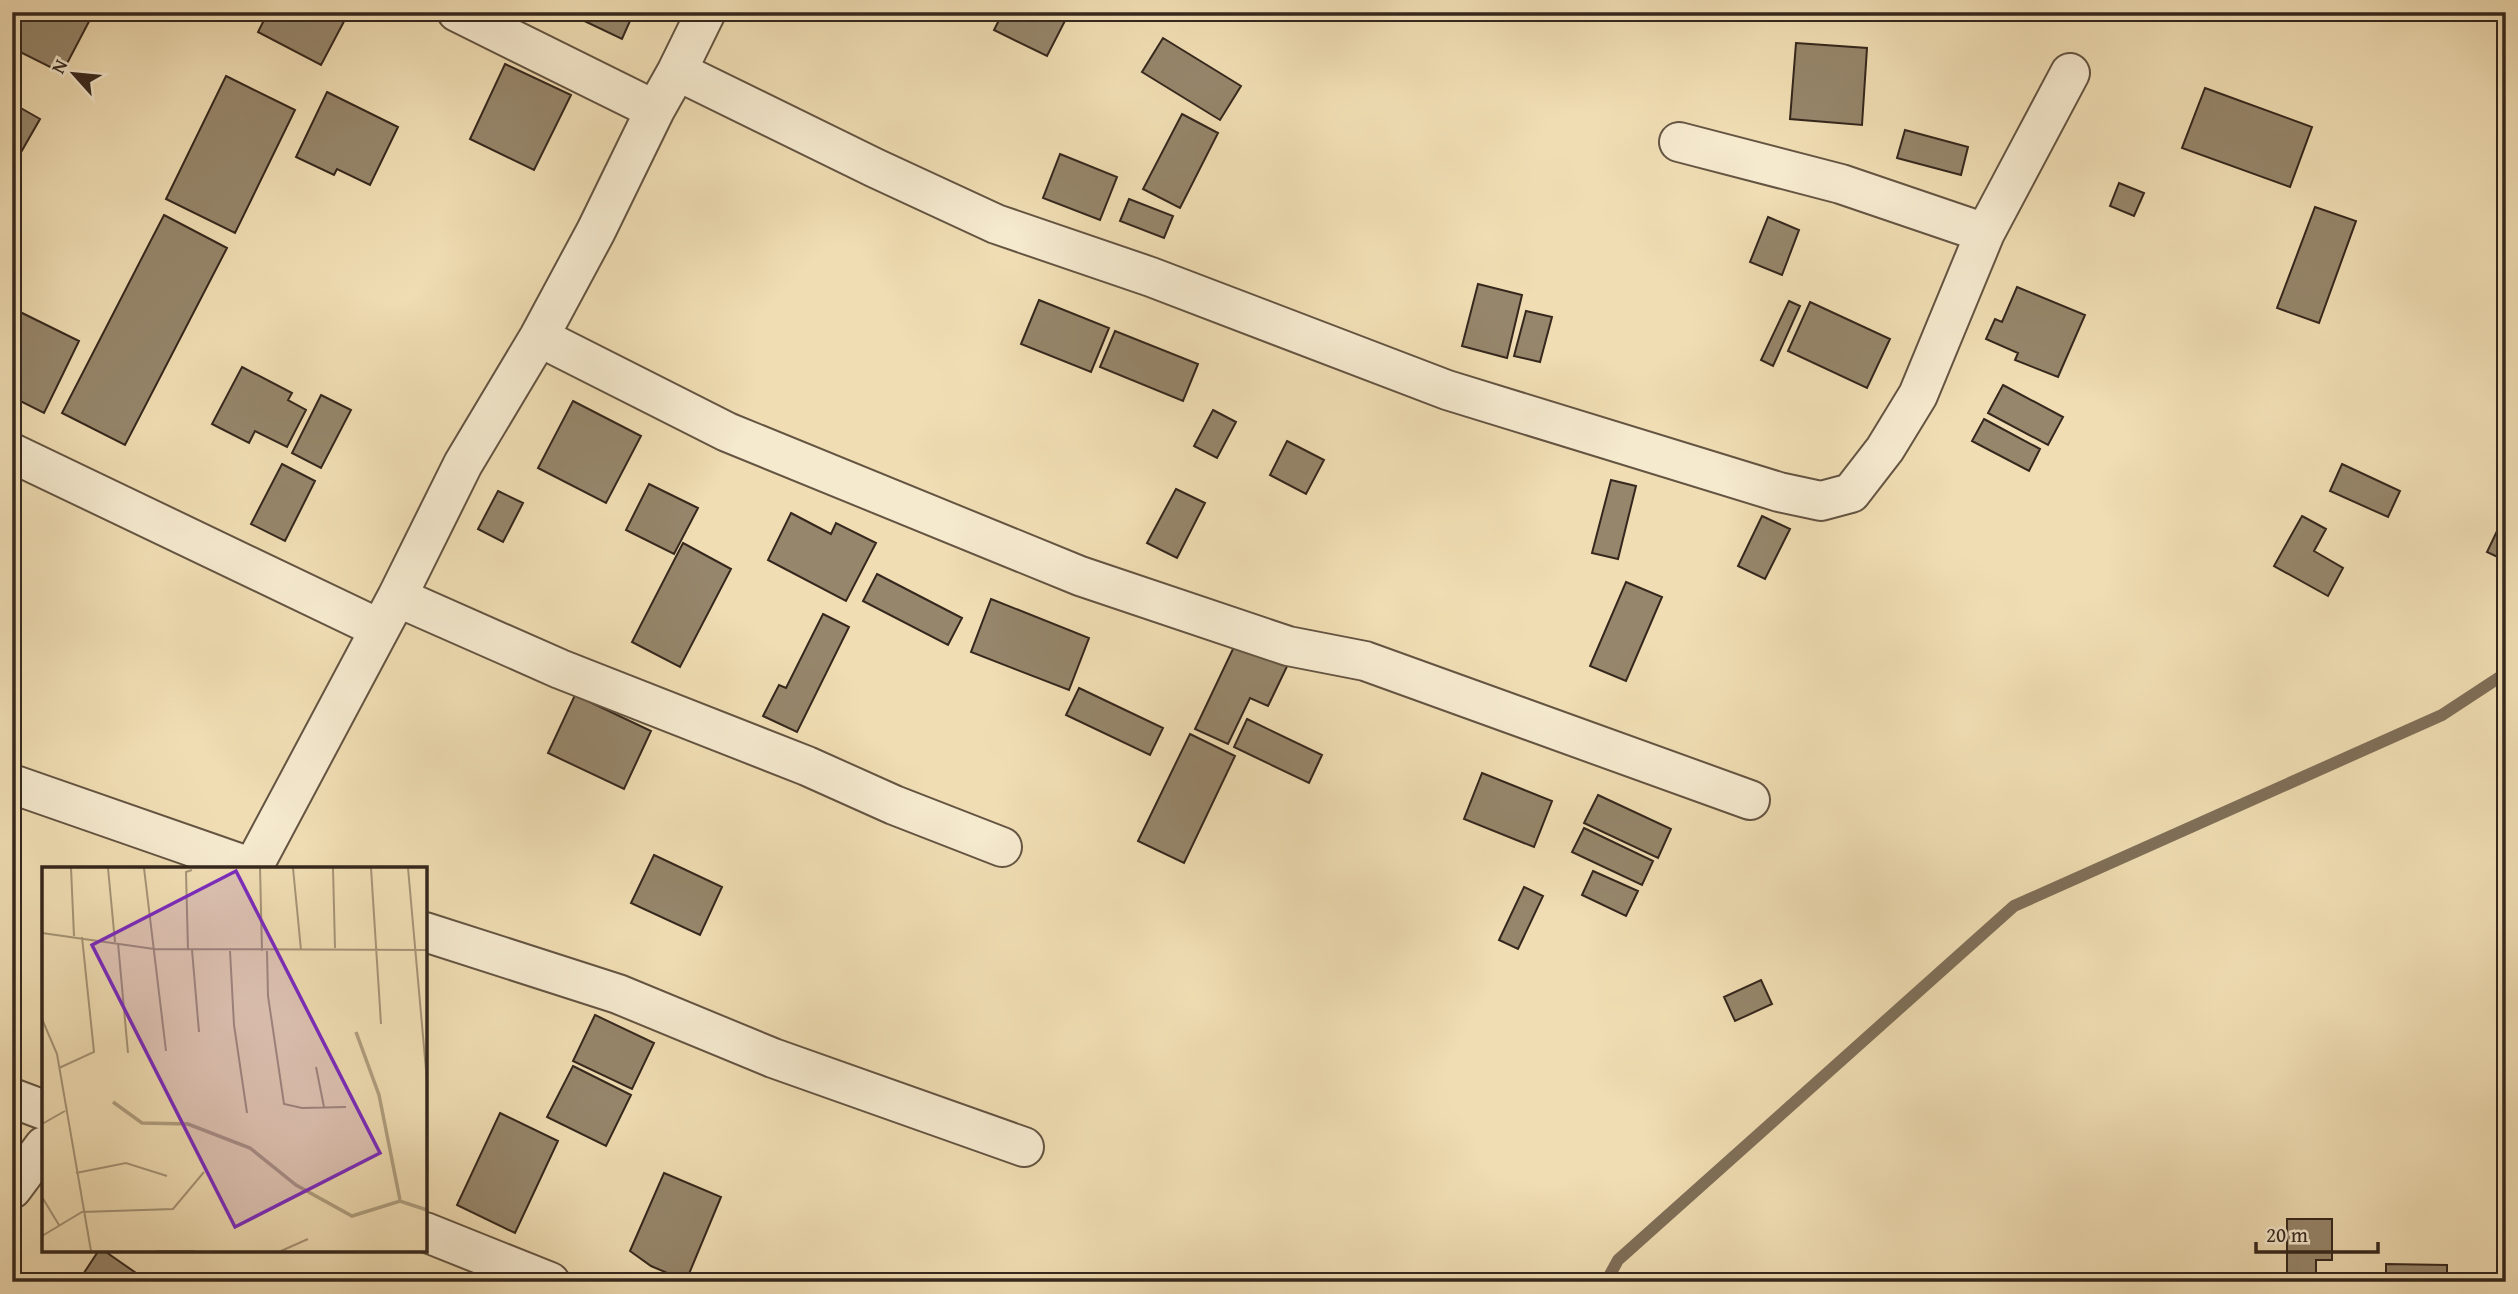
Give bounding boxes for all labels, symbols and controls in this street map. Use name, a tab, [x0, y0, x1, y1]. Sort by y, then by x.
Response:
north arrow	[38, 38, 108, 108]
text: N	[43, 54, 74, 78]
inset map	[42, 867, 427, 1252]
scale bar	[2256, 1210, 2378, 1254]
text: 20 m	[2266, 1219, 2308, 1250]

